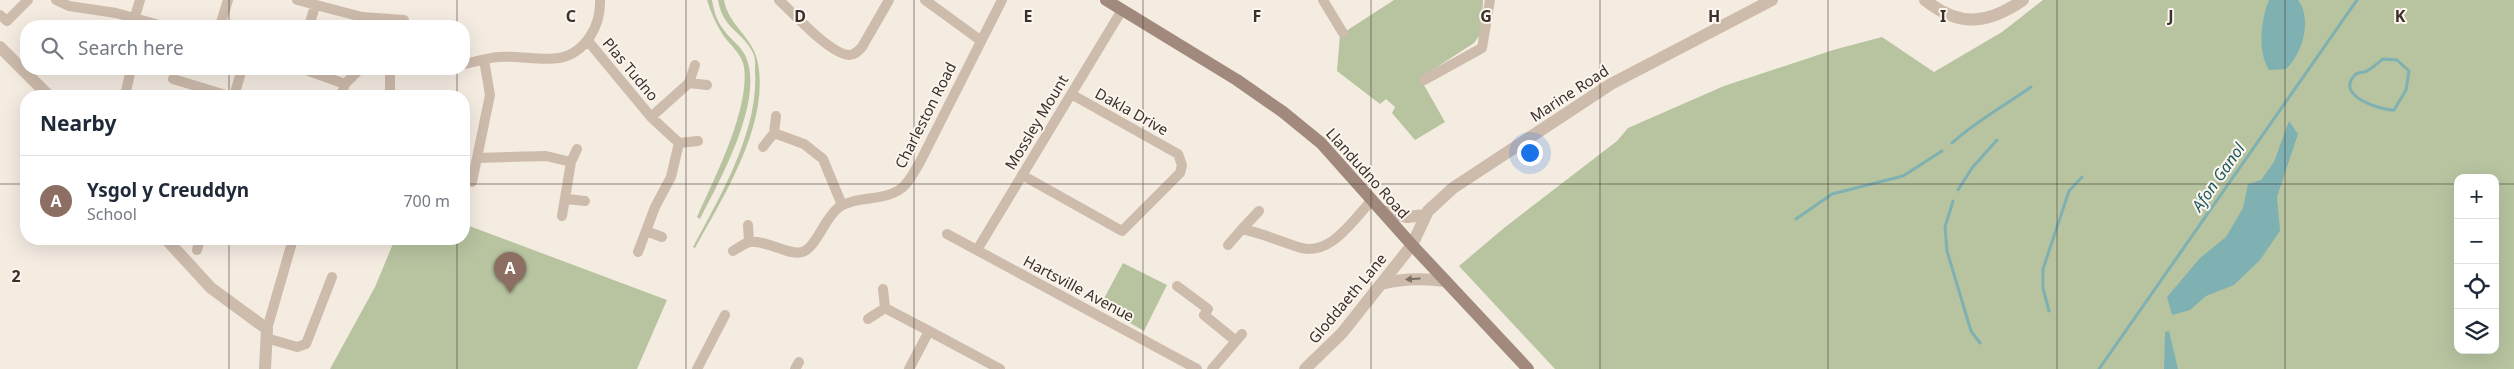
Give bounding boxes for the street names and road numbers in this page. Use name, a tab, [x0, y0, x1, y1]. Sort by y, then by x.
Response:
street label: Plas Tudno	[599, 33, 663, 105]
street label: Charleston Road	[890, 59, 960, 171]
street label: Marine Road	[1526, 60, 1612, 126]
street label: Mossley Mount	[1000, 70, 1072, 173]
street label: Dakla Drive	[1092, 83, 1172, 139]
street label: Llandudno Road	[1322, 123, 1414, 223]
street label: Gloddaeth Lane	[1303, 249, 1391, 347]
street label: Hartsville Avenue	[1020, 250, 1138, 326]

